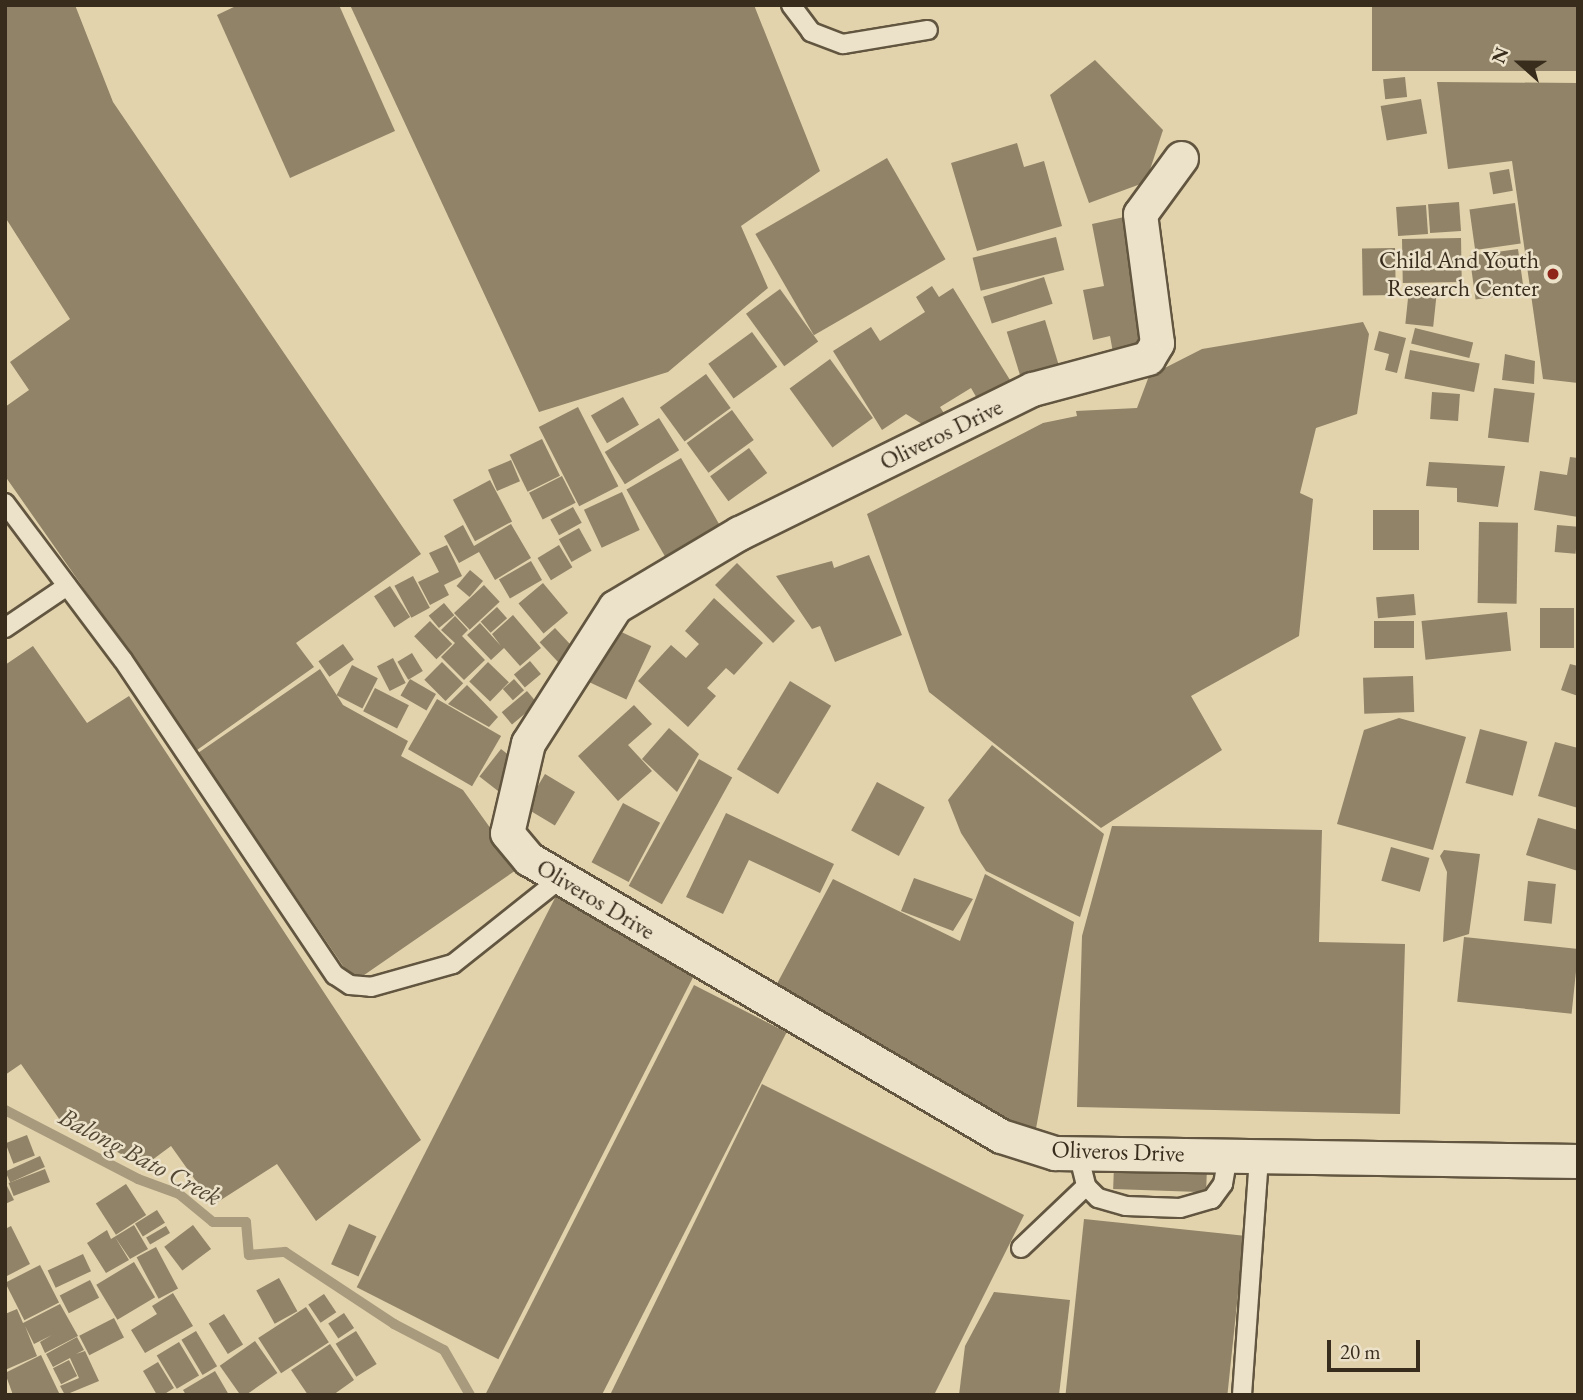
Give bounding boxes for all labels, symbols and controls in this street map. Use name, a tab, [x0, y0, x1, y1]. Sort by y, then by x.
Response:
north arrow	[1485, 28, 1555, 98]
text: N	[1486, 44, 1514, 67]
place label: Child And Youth Research Center	[1379, 246, 1539, 302]
marker: Child And Youth Research Center	[1545, 266, 1561, 282]
street label: Oliveros Drive	[875, 392, 1007, 476]
street label: Oliveros Drive	[532, 852, 660, 946]
water label: Balong Bato Creek	[53, 1101, 227, 1213]
street label: Oliveros Drive	[1051, 1134, 1185, 1168]
scale bar	[1331, 1326, 1424, 1370]
text: 20 m	[1340, 1338, 1381, 1365]

